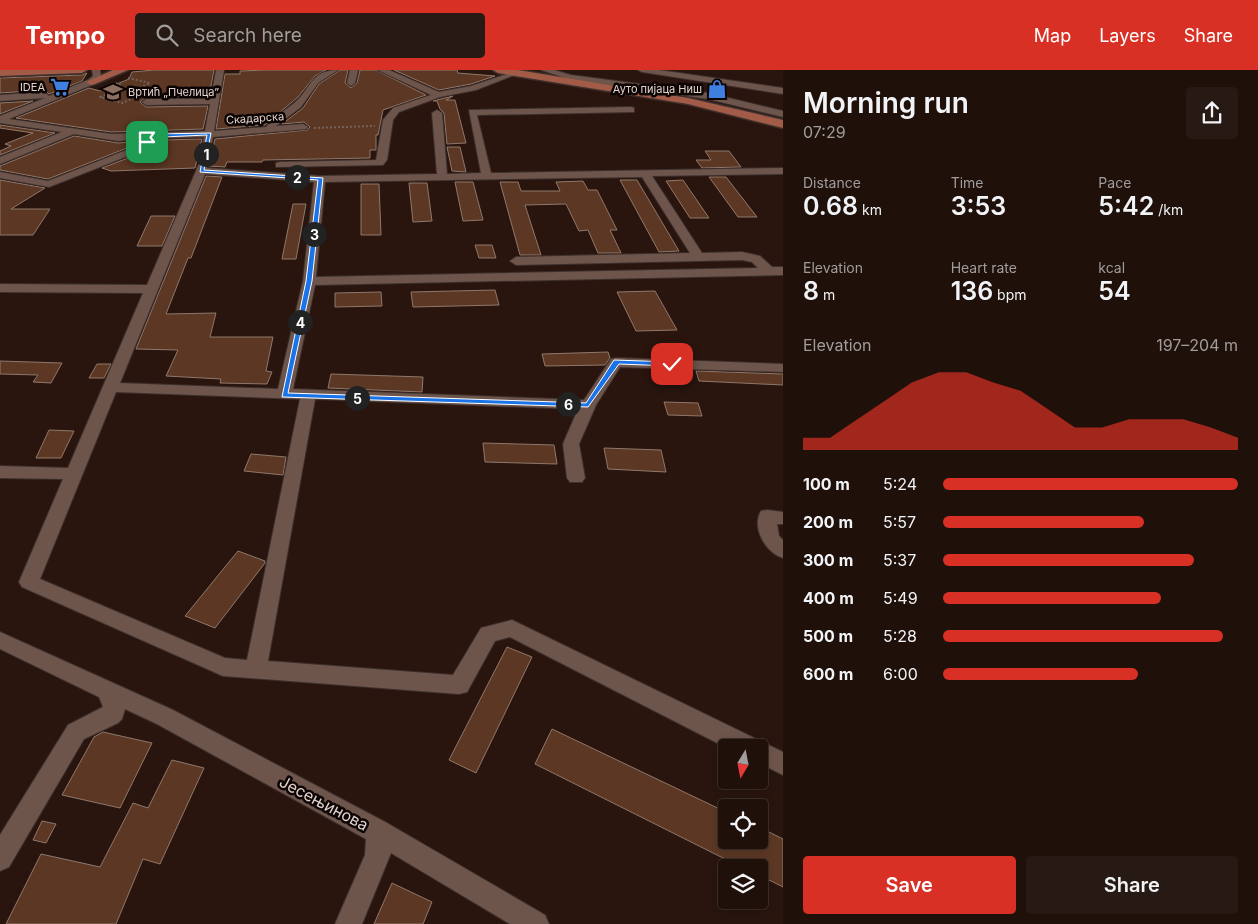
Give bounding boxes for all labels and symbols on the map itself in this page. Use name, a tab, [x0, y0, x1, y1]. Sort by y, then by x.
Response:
supermarket icon: IDEA	[49, 76, 71, 98]
shop icon: Ауто пијаца Ниш	[706, 78, 728, 100]
place label: IDEA	[20, 80, 45, 94]
school or university icon: Вртић „Пчелица”	[102, 81, 124, 103]
place label: Ауто пијаца Ниш	[613, 82, 702, 96]
place label: Вртић „Пчелица”	[128, 85, 219, 99]
street label: Скадарска	[225, 109, 285, 127]
pin	[126, 121, 168, 163]
pin: 1	[194, 142, 218, 166]
pin: 2	[284, 164, 310, 190]
pin: 3	[302, 222, 326, 246]
pin: 4	[288, 310, 312, 334]
pin	[651, 343, 693, 385]
pin: 5	[344, 386, 370, 410]
pin: 6	[556, 392, 580, 416]
north arrow	[718, 739, 768, 789]
street label: Јесењинова	[276, 771, 372, 835]

